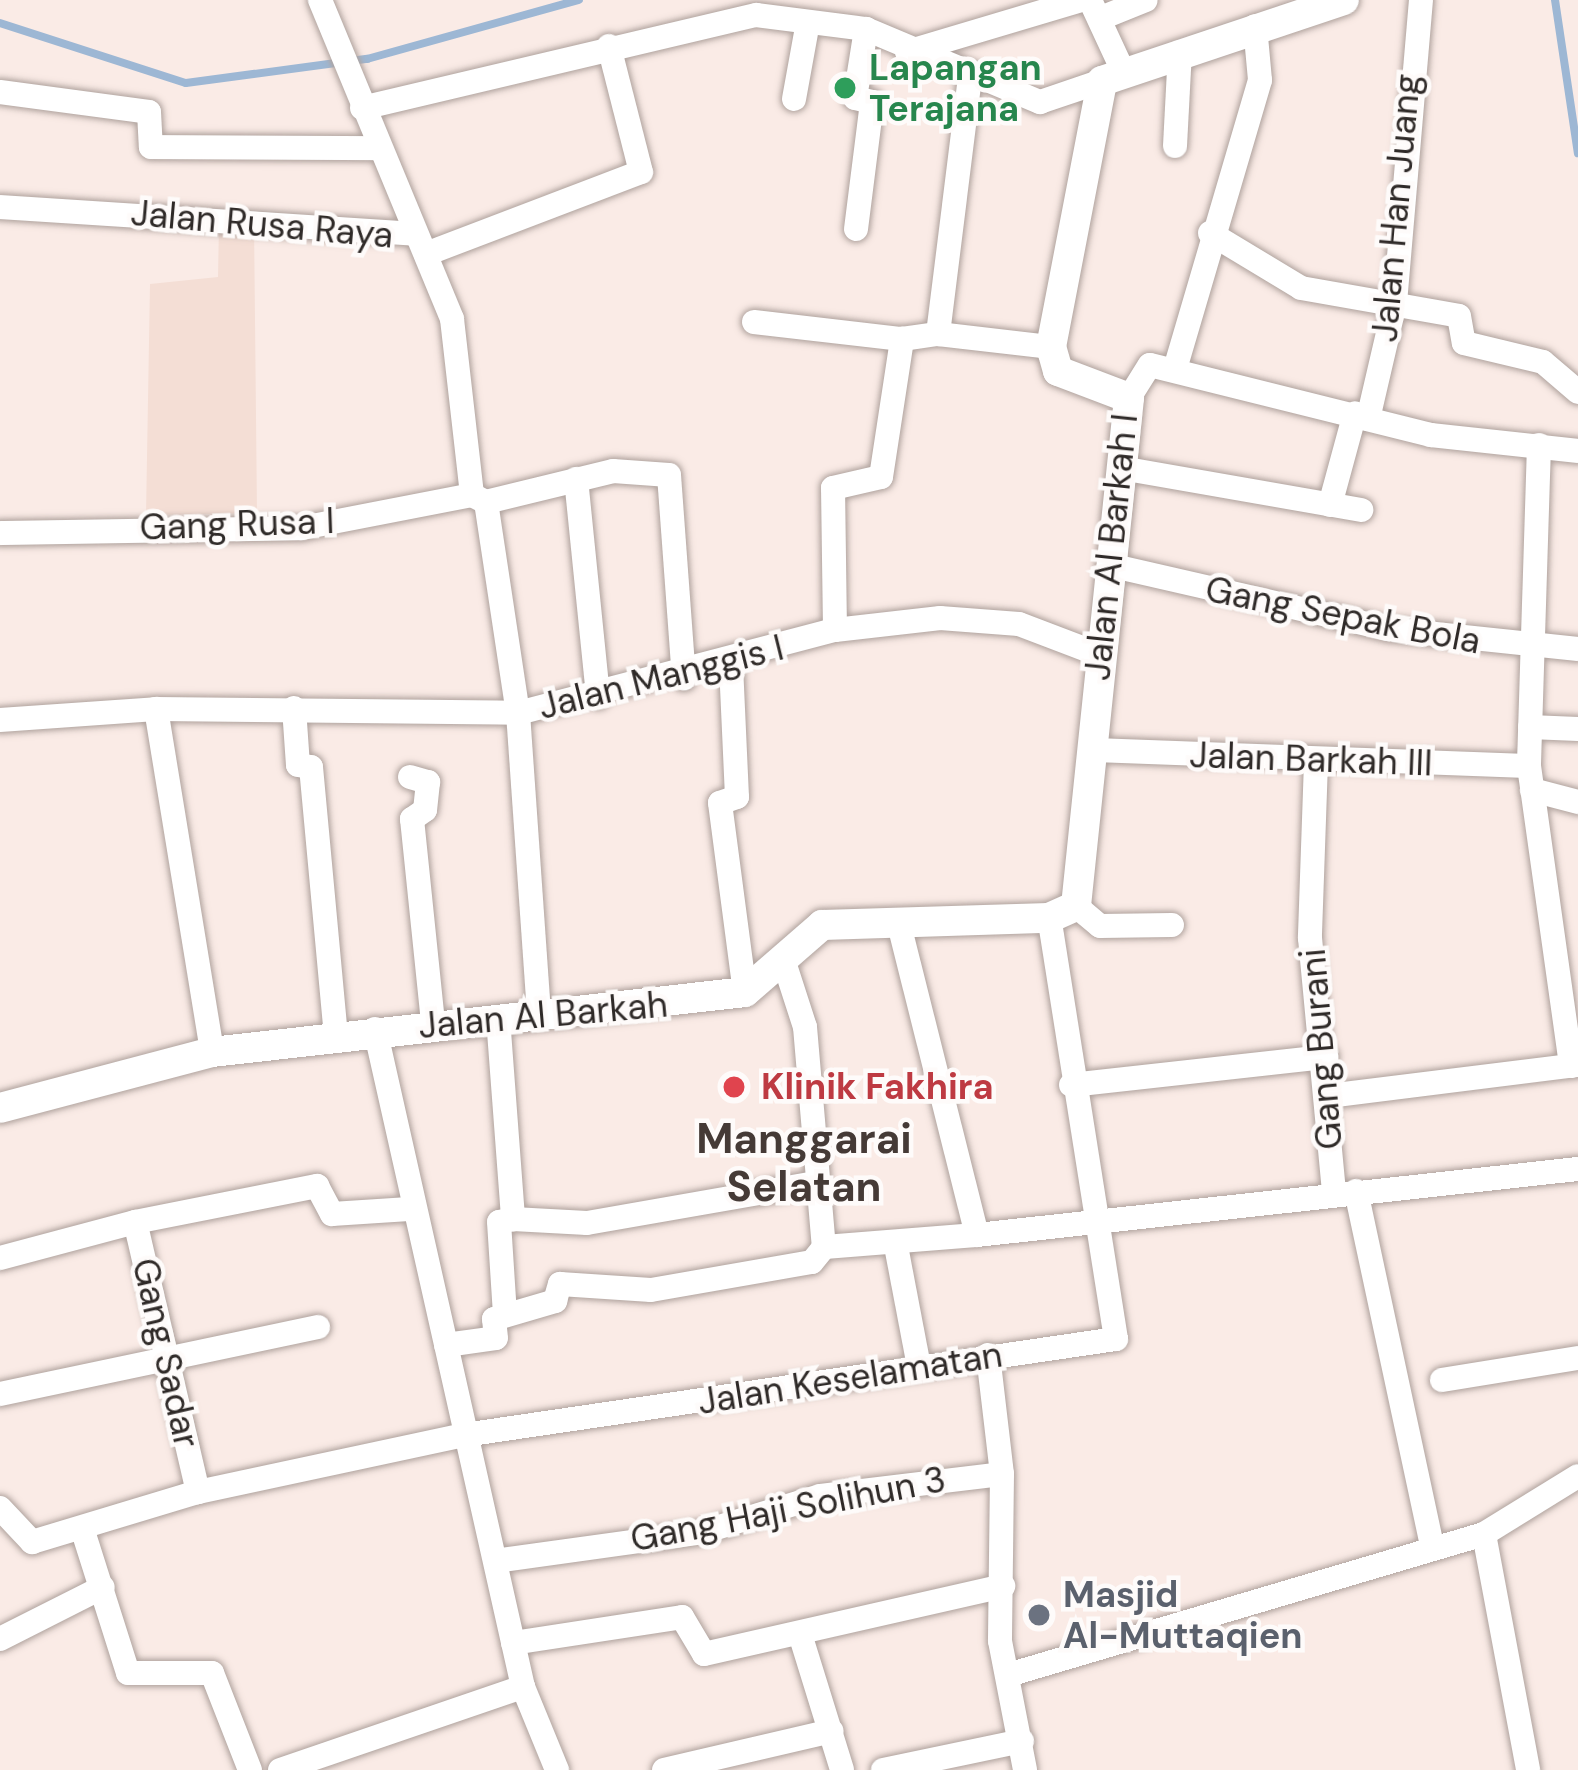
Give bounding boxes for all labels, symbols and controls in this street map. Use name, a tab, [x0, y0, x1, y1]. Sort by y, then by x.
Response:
place label: Lapangan Terajana	[869, 45, 1042, 130]
street label: Jalan Han Juang	[1363, 72, 1429, 344]
marker: Lapangan Terajana	[832, 75, 858, 101]
street label: Jalan Rusa Raya	[129, 191, 395, 257]
street label: Jalan Al Barkah I	[1076, 412, 1146, 682]
street label: Gang Rusa I	[139, 499, 335, 549]
street label: Gang Sepak Bola	[1202, 567, 1484, 663]
street label: Jalan Manggis I	[534, 626, 788, 728]
street label: Jalan Barkah III	[1189, 733, 1433, 785]
street label: Gang Burani	[1291, 947, 1351, 1151]
street label: Jalan Al Barkah	[417, 983, 669, 1047]
place label: Klinik Fakhira	[761, 1065, 994, 1109]
marker: Klinik Fakhira	[718, 1071, 750, 1103]
district label: Manggarai Selatan	[696, 1114, 912, 1212]
street label: Gang Sadar	[123, 1254, 209, 1452]
street label: Jalan Keselamatan	[695, 1333, 1005, 1423]
street label: Gang Haji Solihun 3	[627, 1457, 949, 1561]
place label: Masjid Al-Muttaqien	[1063, 1572, 1303, 1657]
marker: Masjid Al-Muttaqien	[1026, 1602, 1052, 1628]

